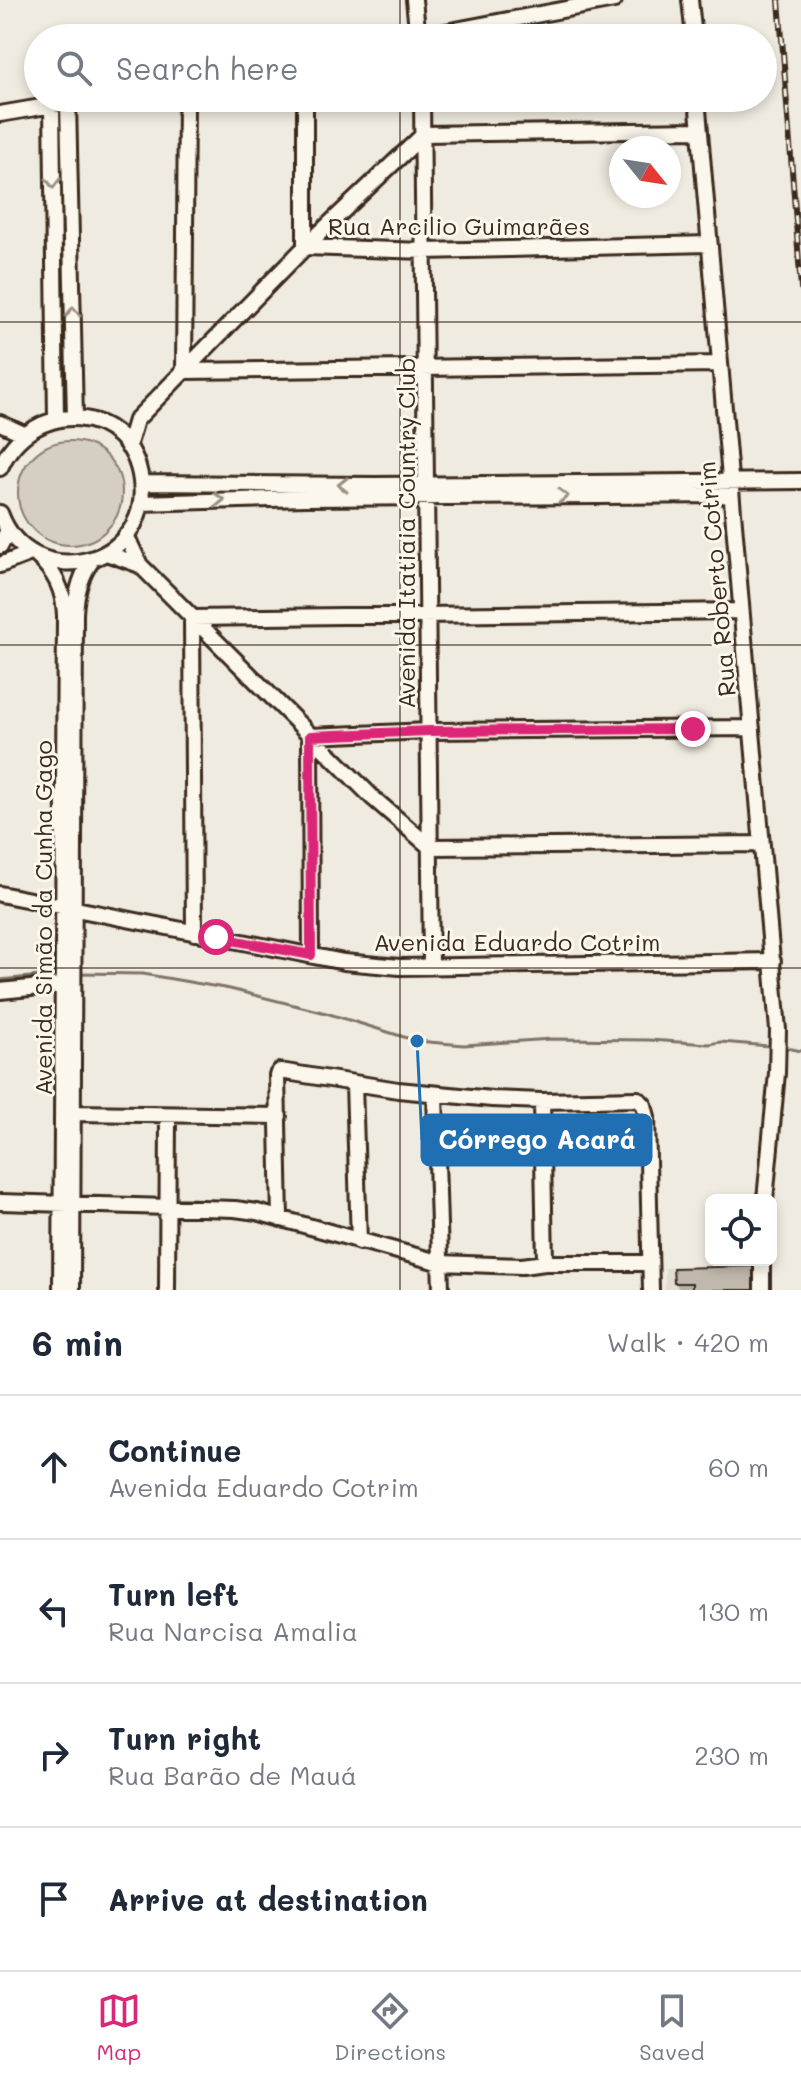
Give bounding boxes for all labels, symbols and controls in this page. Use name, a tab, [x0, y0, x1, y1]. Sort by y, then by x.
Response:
search box	[24, 24, 777, 112]
icon: search	[52, 46, 96, 90]
text: Search here	[116, 48, 299, 88]
north arrow	[609, 136, 681, 208]
one-way arrow	[44, 177, 62, 190]
street label: Rua Arcilio Guimarães	[328, 210, 590, 241]
one-way arrow	[64, 305, 82, 318]
street label: Avenida Itatiaia Country Club	[390, 357, 421, 709]
street label: Rua Roberto Cotrim	[690, 460, 742, 698]
one-way arrow	[336, 476, 349, 494]
one-way arrow	[557, 487, 570, 505]
one-way arrow	[213, 491, 226, 509]
route end	[675, 711, 711, 747]
street label: Avenida Simão da Cunha Gago	[27, 740, 58, 1096]
route start	[198, 919, 234, 955]
street label: Avenida Eduardo Cotrim	[374, 926, 660, 957]
callout: Córrego Acará	[422, 1115, 651, 1165]
text: Córrego Acará	[438, 1122, 636, 1156]
map controls	[705, 1194, 777, 1266]
button: locate	[705, 1194, 777, 1266]
text: 6 min	[32, 1320, 123, 1365]
text: Walk · 420 m	[607, 1325, 769, 1359]
text: Continue	[108, 1430, 241, 1470]
icon: ahead	[32, 1445, 76, 1489]
text: 60 m	[708, 1450, 769, 1484]
text: Avenida Eduardo Cotrim	[108, 1470, 419, 1504]
text: Turn left	[108, 1574, 239, 1614]
icon: left	[32, 1589, 76, 1633]
text: 130 m	[697, 1594, 769, 1628]
text: Rua Narcisa Amalia	[108, 1614, 358, 1648]
text: Turn right	[108, 1718, 261, 1758]
icon: right	[32, 1733, 76, 1777]
text: 230 m	[694, 1738, 769, 1772]
text: Rua Barão de Mauá	[108, 1758, 357, 1792]
icon: arrive	[32, 1877, 76, 1921]
text: Arrive at destination	[108, 1879, 428, 1919]
tab: Map	[97, 1989, 141, 2066]
tab: Directions	[334, 1989, 446, 2066]
tab: Saved	[639, 1989, 704, 2066]

